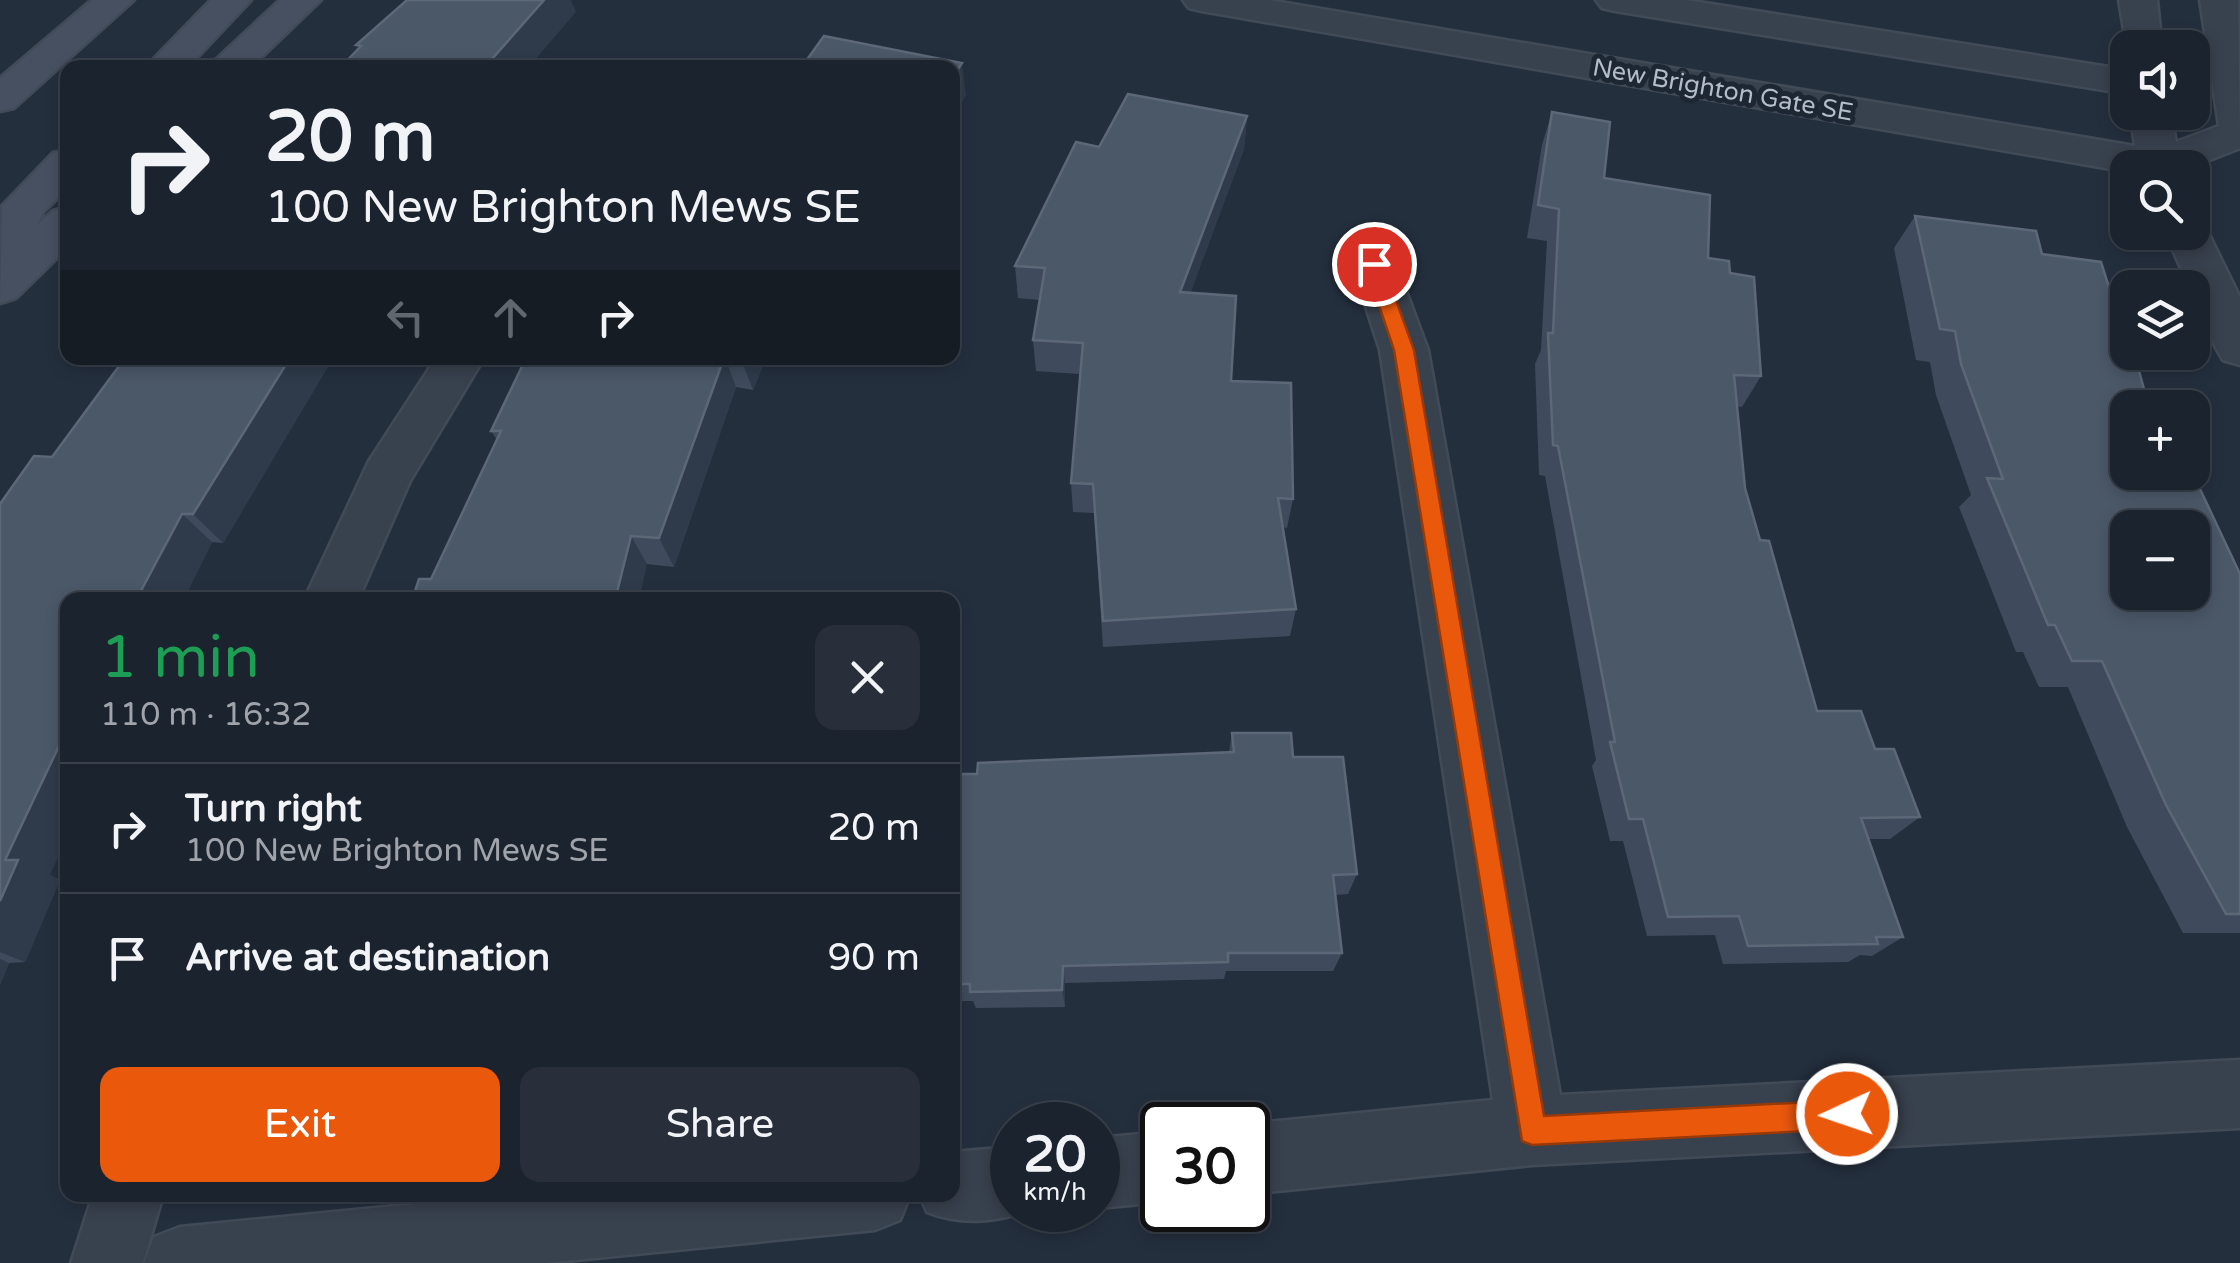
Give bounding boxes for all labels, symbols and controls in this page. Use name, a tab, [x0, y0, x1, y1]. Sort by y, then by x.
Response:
map controls	[2110, 30, 2210, 610]
button: sound	[2110, 30, 2210, 130]
street label: New Brighton Gate SE	[1590, 52, 1855, 128]
text: 20 m	[265, 96, 435, 180]
icon: right	[100, 100, 230, 230]
button: search	[2110, 150, 2210, 250]
text: 100 New Brighton Mews SE	[265, 181, 861, 235]
pin	[1332, 222, 1417, 307]
icon: arrive	[1347, 237, 1402, 292]
button: layers	[2110, 270, 2210, 370]
icon: left	[378, 290, 433, 345]
icon: ahead	[483, 290, 538, 345]
icon: right	[588, 290, 643, 345]
button: +	[2110, 390, 2210, 490]
button: −	[2110, 510, 2210, 610]
text: 1 min	[100, 622, 260, 694]
button: close	[815, 625, 920, 730]
text: 110 m · 16:32	[100, 696, 312, 734]
text: Turn right	[185, 786, 362, 832]
icon: right	[100, 801, 155, 856]
text: 20 m	[828, 805, 920, 851]
text: 100 New Brighton Mews SE	[185, 832, 609, 870]
icon: arrive	[100, 931, 155, 986]
text: Arrive at destination	[185, 935, 550, 981]
text: 90 m	[828, 935, 920, 981]
position arrow	[1795, 1062, 1899, 1166]
button: Exit	[100, 1067, 500, 1182]
button: Share	[520, 1067, 920, 1182]
speed limit sign: 30	[1140, 1102, 1270, 1232]
text: 20	[1024, 1125, 1086, 1185]
text: km/h	[1024, 1177, 1086, 1207]

